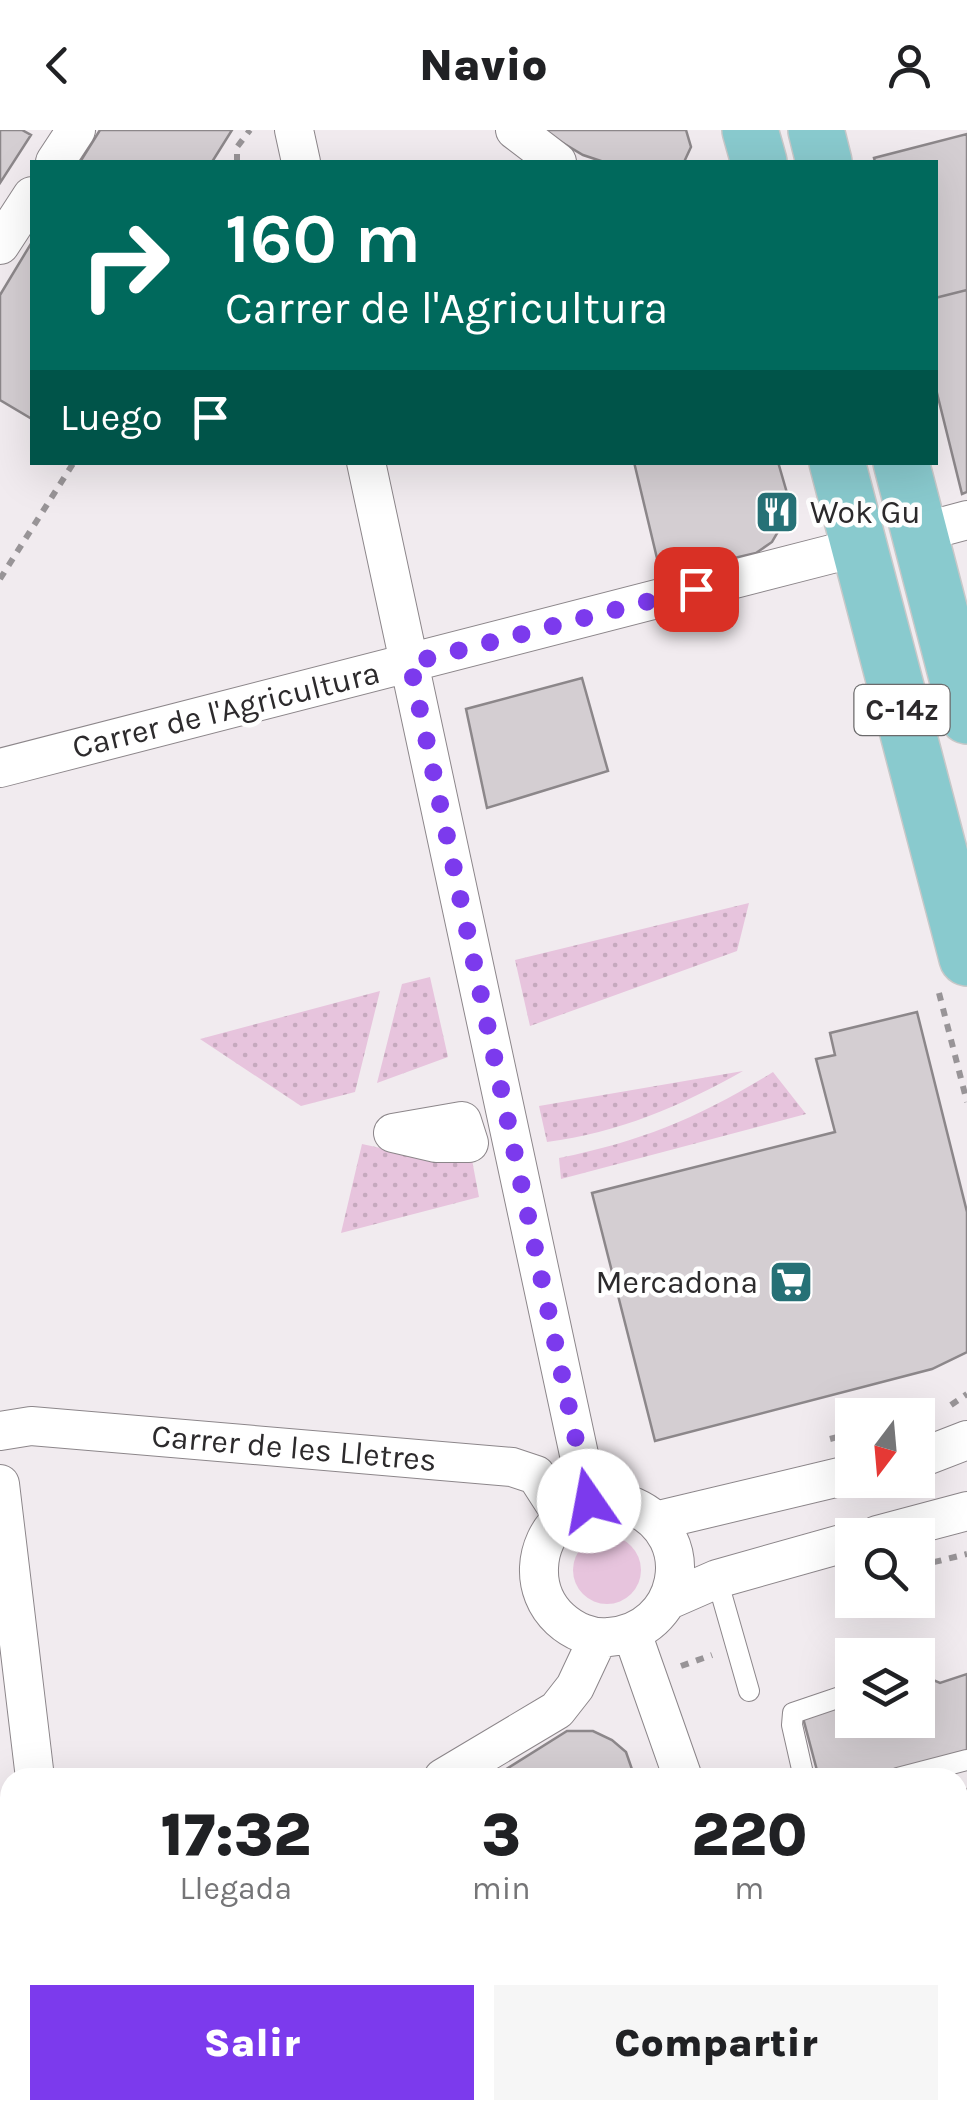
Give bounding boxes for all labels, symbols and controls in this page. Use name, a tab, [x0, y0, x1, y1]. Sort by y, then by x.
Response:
icon: back	[30, 38, 85, 93]
icon: person	[882, 38, 937, 93]
text: Navio	[419, 39, 548, 91]
text: 160 m	[225, 198, 421, 280]
icon: right	[60, 200, 190, 330]
text: Carrer de l'Agricultura	[225, 282, 668, 334]
icon: arrive	[183, 390, 238, 445]
text: Luego	[60, 395, 163, 440]
restaurant icon: Wok Gu	[754, 489, 800, 535]
place label: Wok Gu	[810, 494, 921, 531]
pin	[654, 547, 739, 632]
icon: arrive	[669, 562, 724, 617]
street label: Carrer de l'Agricultura	[69, 654, 383, 766]
road number: C-14z	[854, 685, 950, 735]
supermarket icon: Mercadona	[768, 1259, 814, 1305]
place label: Mercadona	[595, 1264, 758, 1301]
north arrow	[835, 1398, 935, 1498]
map controls	[835, 1398, 935, 1738]
street label: Carrer de les Lletres	[150, 1417, 438, 1479]
position arrow	[537, 1449, 641, 1553]
button: search	[835, 1518, 935, 1618]
button: layers	[835, 1638, 935, 1738]
text: 17:32	[161, 1800, 311, 1870]
text: 3	[481, 1800, 521, 1870]
text: 220	[691, 1800, 807, 1870]
text: Llegada	[180, 1870, 292, 1907]
text: min	[472, 1870, 531, 1907]
text: m	[734, 1870, 764, 1907]
button: Salir	[30, 1985, 474, 2100]
button: Compartir	[494, 1985, 938, 2100]

